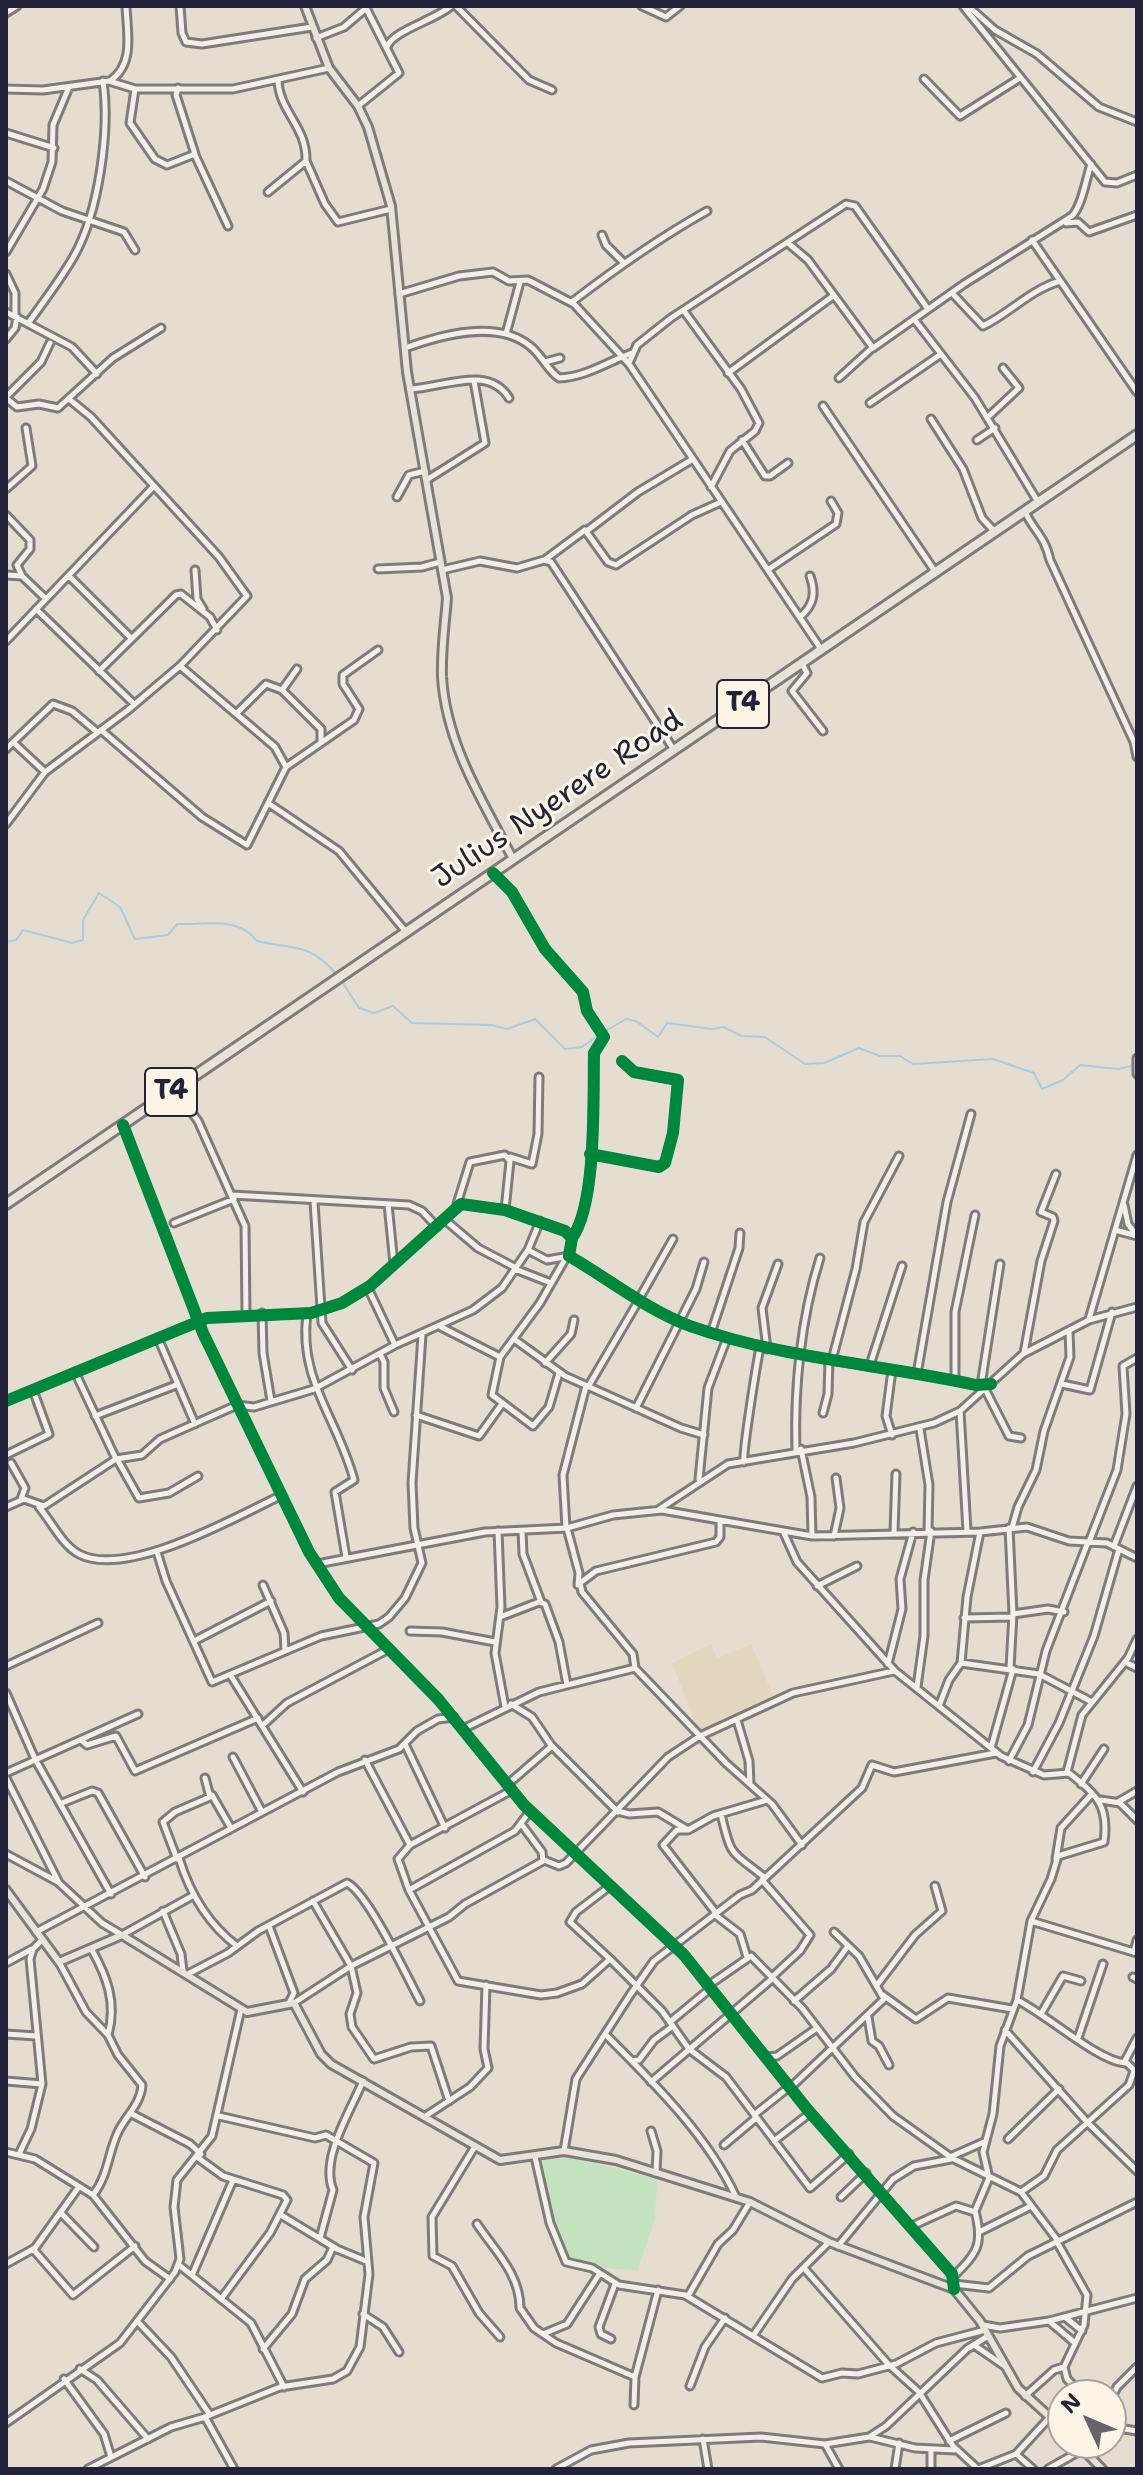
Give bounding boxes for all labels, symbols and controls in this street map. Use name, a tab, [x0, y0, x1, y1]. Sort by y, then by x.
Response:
road number: T4	[717, 680, 769, 728]
street label: Julius Nyerere Road	[426, 703, 690, 897]
road number: T4	[145, 1068, 197, 1116]
north arrow	[1047, 2379, 1127, 2459]
text: N	[1054, 2387, 1087, 2420]

